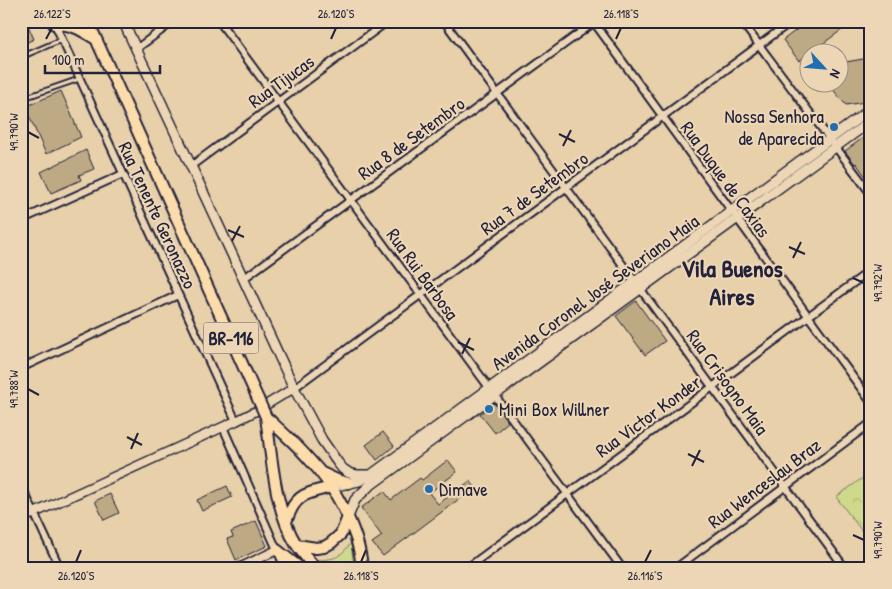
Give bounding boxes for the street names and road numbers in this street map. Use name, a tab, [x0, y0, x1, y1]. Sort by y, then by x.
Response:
street label: Rua Tijucas	[243, 48, 319, 114]
street label: Rua 8 de Setembro	[352, 90, 470, 186]
street label: Rua Duque de Caxias	[675, 116, 777, 242]
street label: Rua Tenente Geronazzo	[113, 137, 204, 293]
street label: Rua 7 de Setembro	[475, 145, 593, 241]
street label: Avenida Coronel José Severiano Maia	[486, 208, 704, 376]
street label: Rua Rui Barbosa	[381, 223, 465, 326]
road number: BR-116	[204, 322, 258, 353]
street label: Rua Crisogno Maia	[681, 324, 775, 440]
street label: Rua Victor Konder	[590, 368, 707, 463]
street label: Rua Wenceslau Braz	[702, 432, 826, 534]

